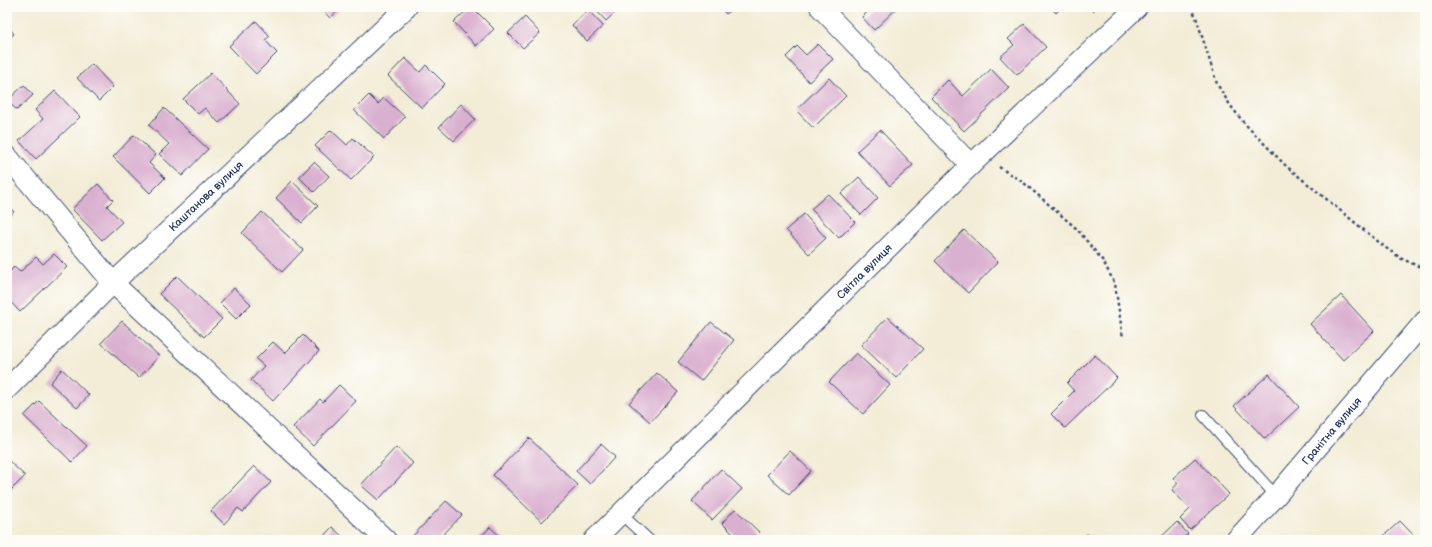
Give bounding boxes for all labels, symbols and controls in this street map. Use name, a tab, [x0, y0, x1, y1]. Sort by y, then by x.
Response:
street label: Каштанова вулиця	[166, 158, 245, 234]
street label: Світла вулиця	[834, 241, 894, 302]
street label: Гранітна вулиця	[1299, 395, 1364, 467]

